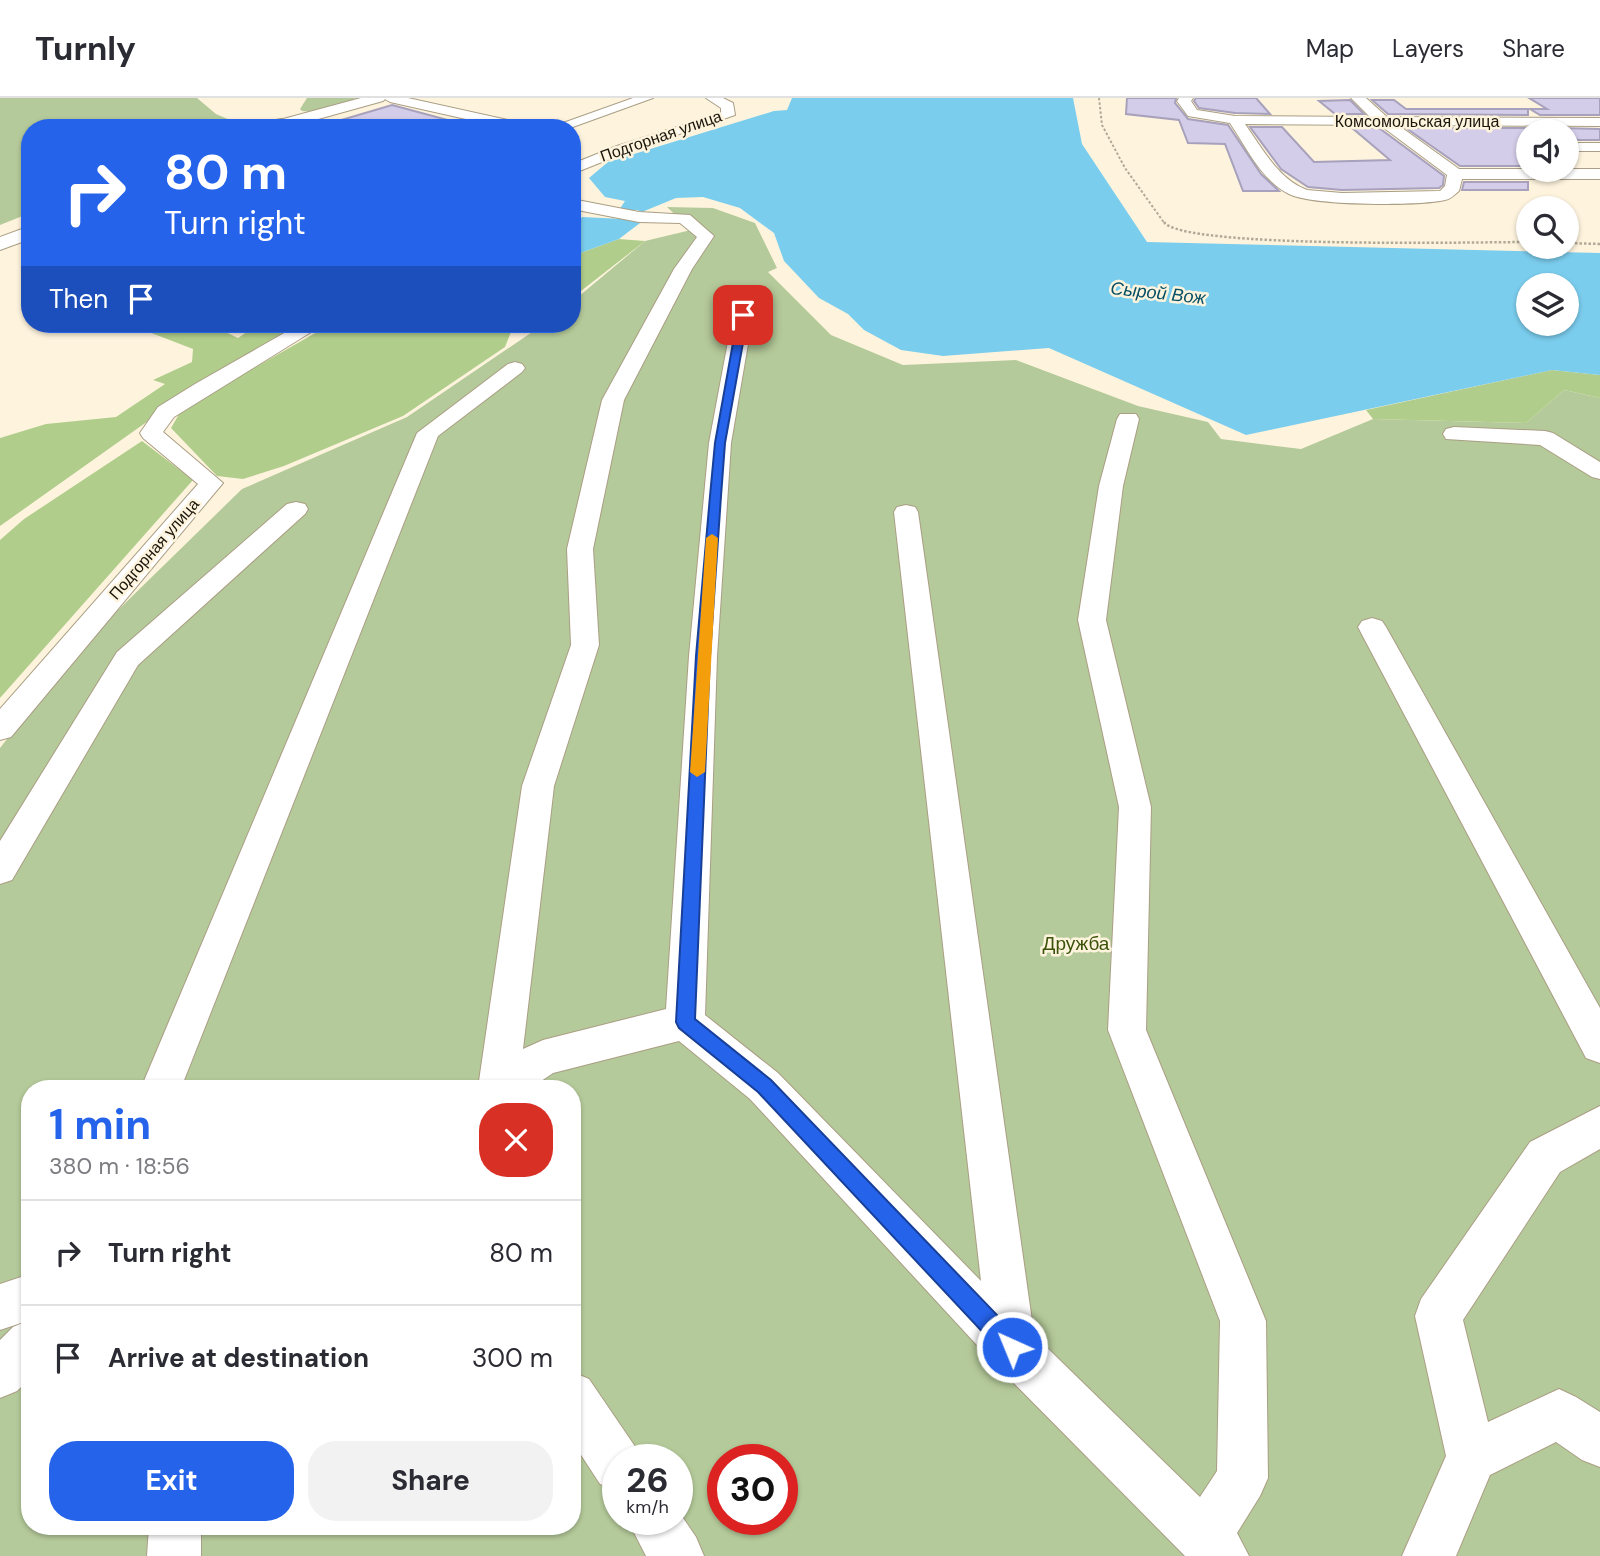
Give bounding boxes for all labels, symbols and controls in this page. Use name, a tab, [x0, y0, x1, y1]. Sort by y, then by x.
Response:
text: Turnly	[35, 27, 136, 70]
text: Map	[1306, 33, 1354, 64]
text: Layers	[1392, 33, 1464, 64]
text: Share	[1502, 33, 1565, 64]
street label: Подгорная улица	[597, 105, 725, 167]
street label: Комсомольская улица	[1335, 111, 1499, 132]
map controls	[1516, 119, 1579, 336]
button: sound	[1516, 119, 1579, 182]
text: 80 m	[164, 140, 287, 204]
icon: right	[49, 147, 140, 238]
button: search	[1516, 196, 1579, 259]
text: Turn right	[164, 202, 306, 244]
button: layers	[1516, 273, 1579, 336]
water label: Сырой Вож	[1109, 276, 1208, 310]
icon: arrive	[122, 280, 160, 318]
text: Then	[49, 282, 108, 316]
pin	[713, 285, 773, 345]
icon: arrive	[724, 296, 762, 334]
street label: Подгорная улица	[104, 494, 204, 604]
park label: Дружба	[1043, 931, 1110, 956]
text: 1 min	[49, 1097, 151, 1152]
button: close	[479, 1103, 553, 1177]
text: 380 m · 18:56	[49, 1151, 190, 1181]
icon: right	[49, 1234, 87, 1272]
text: Turn right	[108, 1236, 232, 1270]
text: 80 m	[489, 1236, 553, 1270]
position arrow	[975, 1310, 1049, 1384]
icon: arrive	[49, 1339, 87, 1377]
text: Arrive at destination	[108, 1341, 369, 1375]
text: 300 m	[472, 1341, 553, 1375]
button: Exit	[49, 1441, 294, 1521]
button: Share	[308, 1441, 553, 1521]
speed limit sign: 30	[707, 1444, 798, 1535]
text: 26	[626, 1457, 669, 1503]
text: km/h	[626, 1495, 669, 1519]

